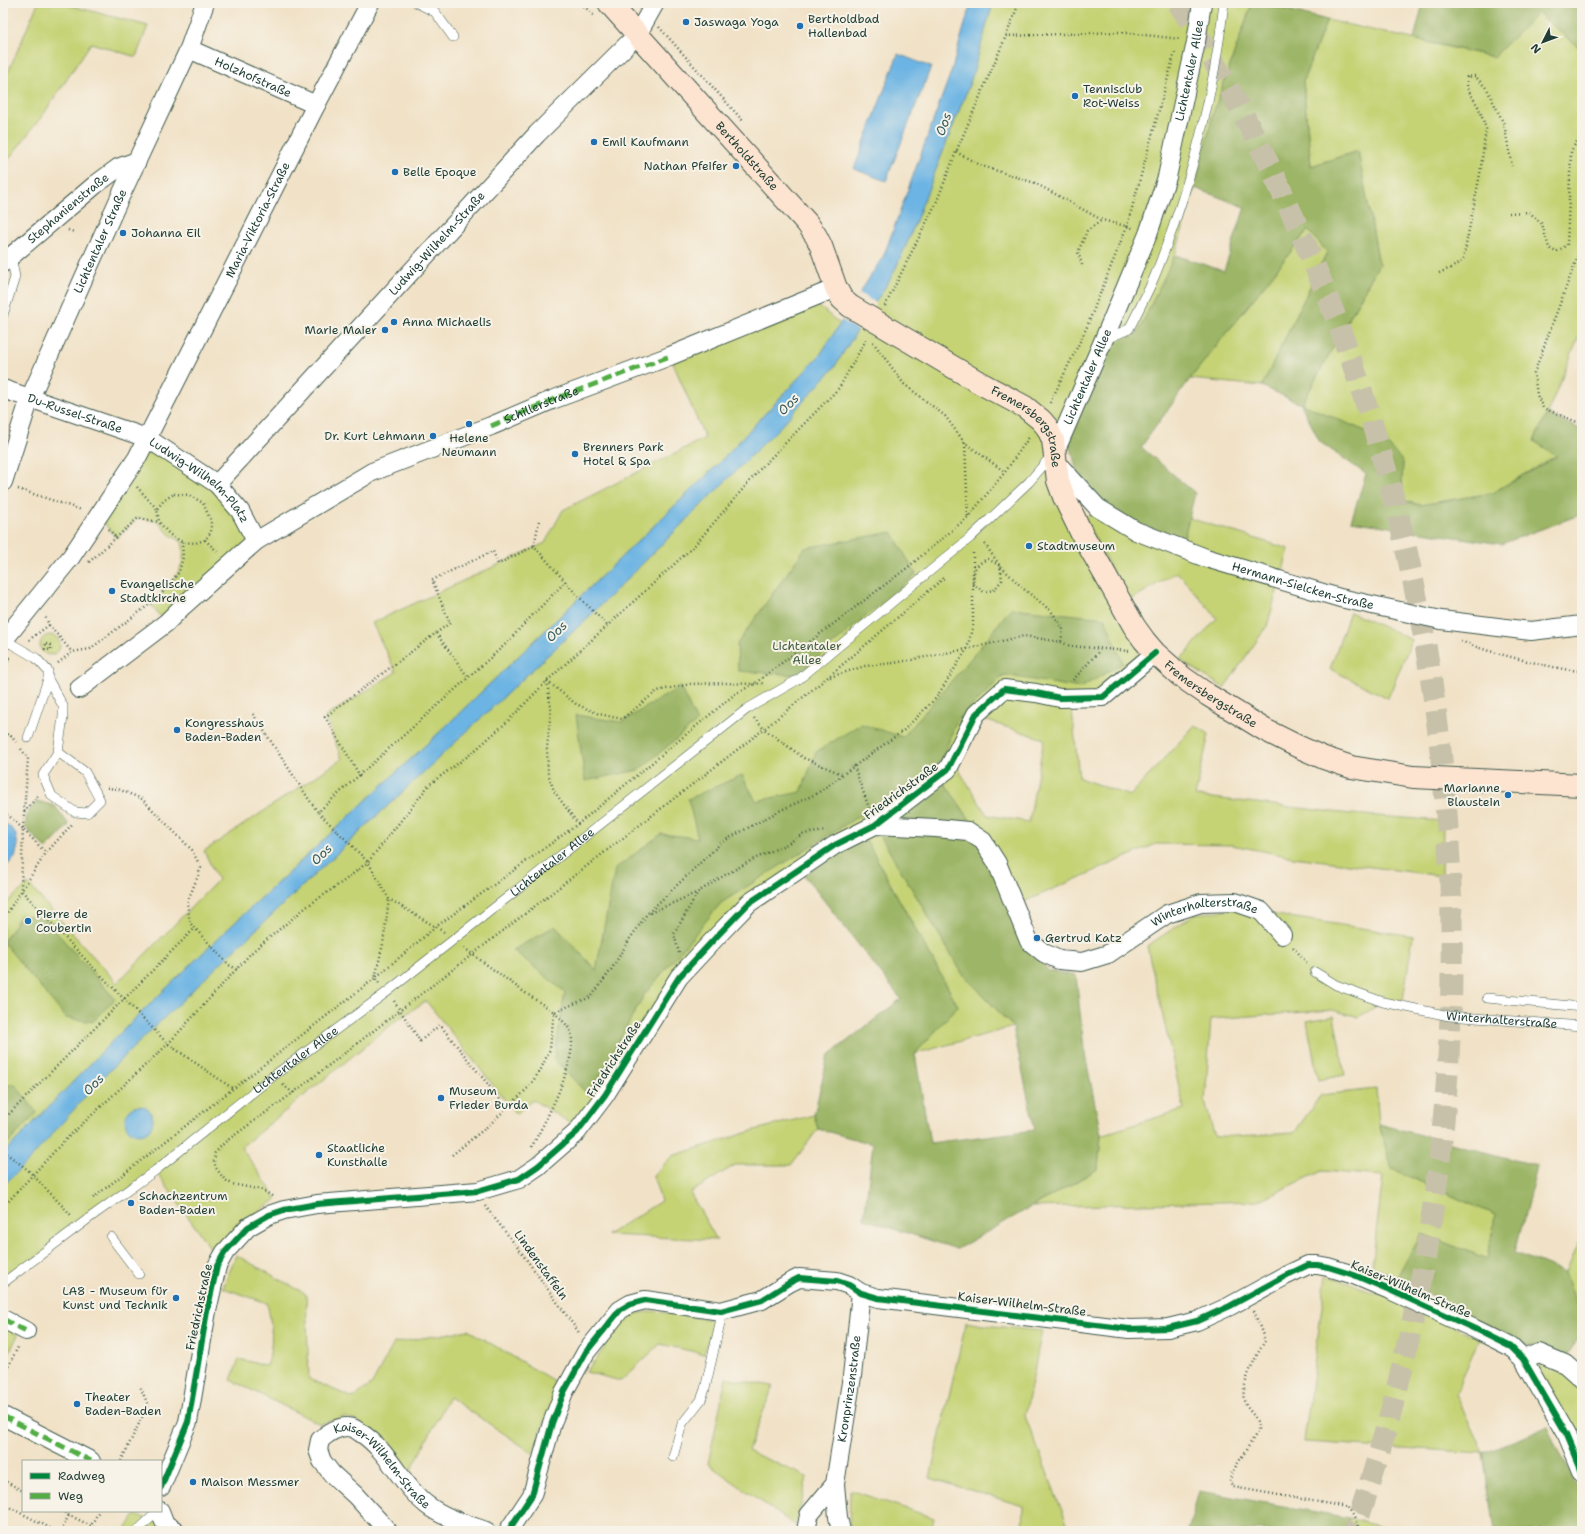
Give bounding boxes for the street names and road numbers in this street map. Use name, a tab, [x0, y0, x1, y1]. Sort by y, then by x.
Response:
street label: Lichtentaler Allee	[1171, 18, 1207, 123]
street label: Holzhofstraße	[212, 53, 294, 101]
street label: Bertholdstraße	[712, 118, 782, 194]
street label: Maria-Viktoria-Straße	[222, 159, 294, 281]
street label: Stephanienstraße	[24, 169, 112, 247]
street label: Lichtentaler Straße	[70, 186, 131, 296]
street label: Ludwig-Wilhelm-Straße	[385, 188, 489, 299]
street label: Lichtentaler Allee	[1060, 326, 1115, 427]
street label: Fremersbergstraße	[988, 382, 1064, 469]
street label: Schillerstraße	[501, 383, 581, 428]
street label: Du-Russel-Straße	[25, 390, 125, 437]
street label: Ludwig-Wilhelm-Platz	[146, 434, 253, 526]
street label: Hermann-Sielcken-Straße	[1230, 558, 1376, 613]
street label: Fremersbergstraße	[1161, 657, 1261, 732]
street label: Friedrichstraße	[861, 758, 942, 823]
street label: Lichtentaler Allee	[507, 824, 598, 900]
street label: Winterhalterstraße	[1148, 894, 1260, 931]
street label: Winterhalterstraße	[1446, 1008, 1558, 1032]
street label: Friedrichstraße	[583, 1017, 645, 1100]
street label: Lichtentaler Allee	[250, 1023, 342, 1097]
street label: Lindenstaffeln	[510, 1227, 572, 1303]
street label: Kaiser-Wilhelm-Straße	[1348, 1256, 1474, 1322]
street label: Friedrichstraße	[182, 1262, 216, 1352]
street label: Kaiser-Wilhelm-Straße	[957, 1288, 1087, 1320]
street label: Kronprinzenstraße	[834, 1334, 864, 1443]
street label: Kaiser-Wilhelm-Straße	[331, 1419, 434, 1513]

